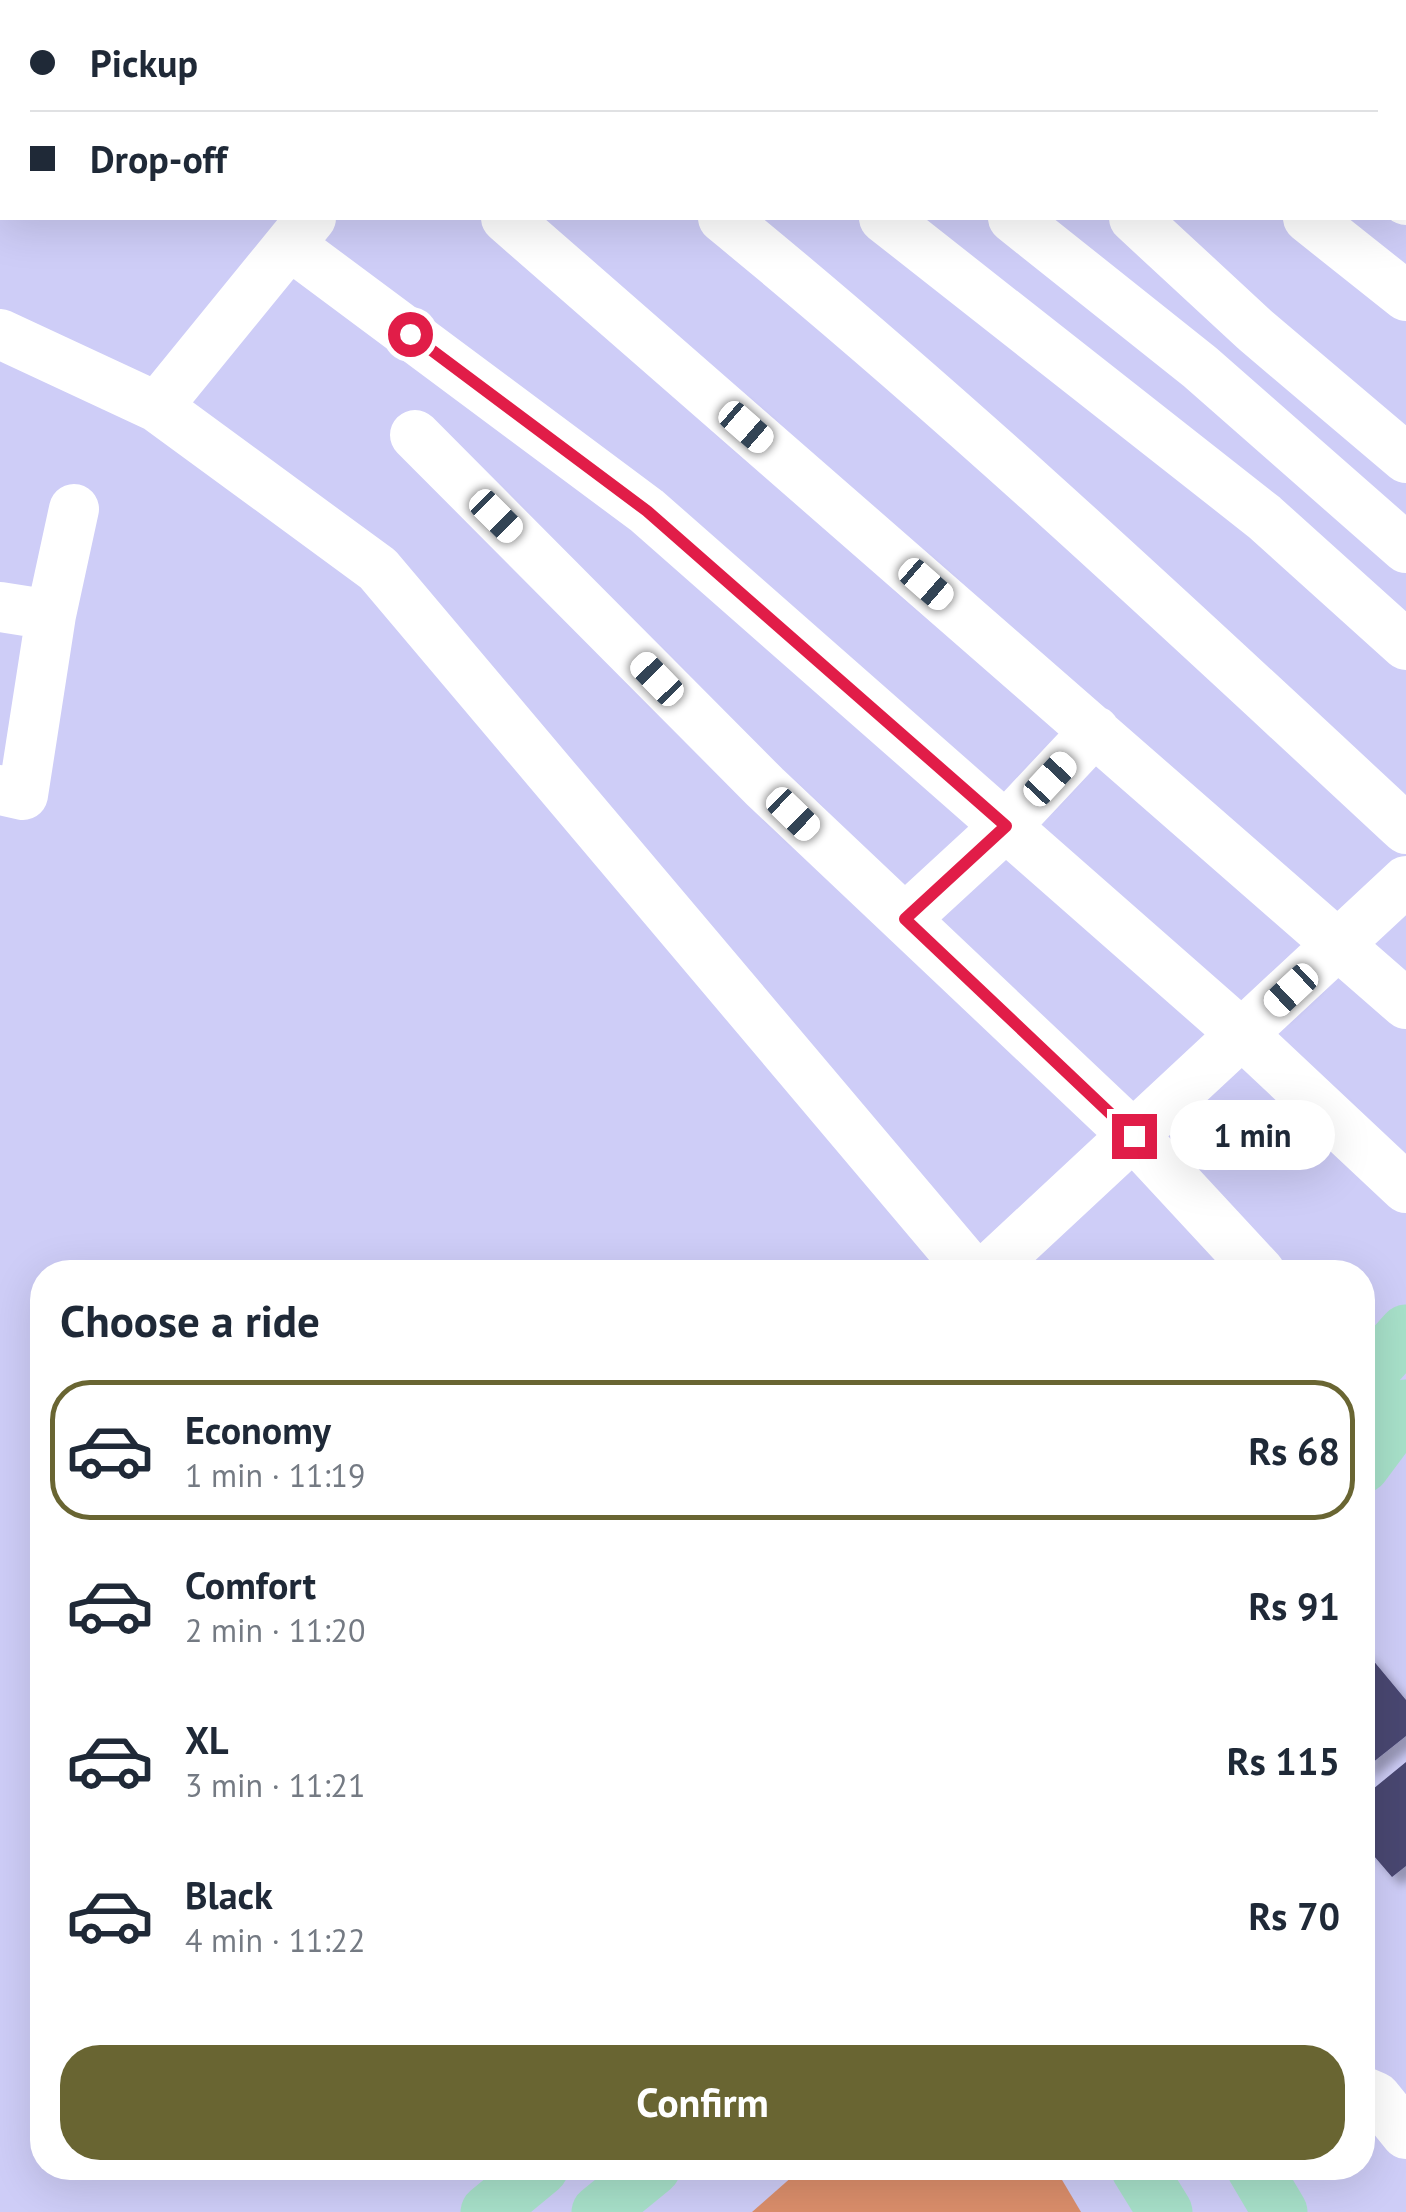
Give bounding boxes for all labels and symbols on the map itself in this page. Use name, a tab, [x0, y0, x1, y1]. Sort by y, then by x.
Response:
route start	[388, 312, 433, 357]
car	[714, 396, 778, 458]
car	[464, 484, 528, 548]
car	[894, 553, 958, 615]
car	[625, 647, 689, 711]
car	[1019, 747, 1081, 811]
car	[761, 782, 825, 846]
car	[1259, 959, 1323, 1021]
callout: 1 min	[1169, 1101, 1334, 1171]
route end	[1112, 1114, 1157, 1159]

